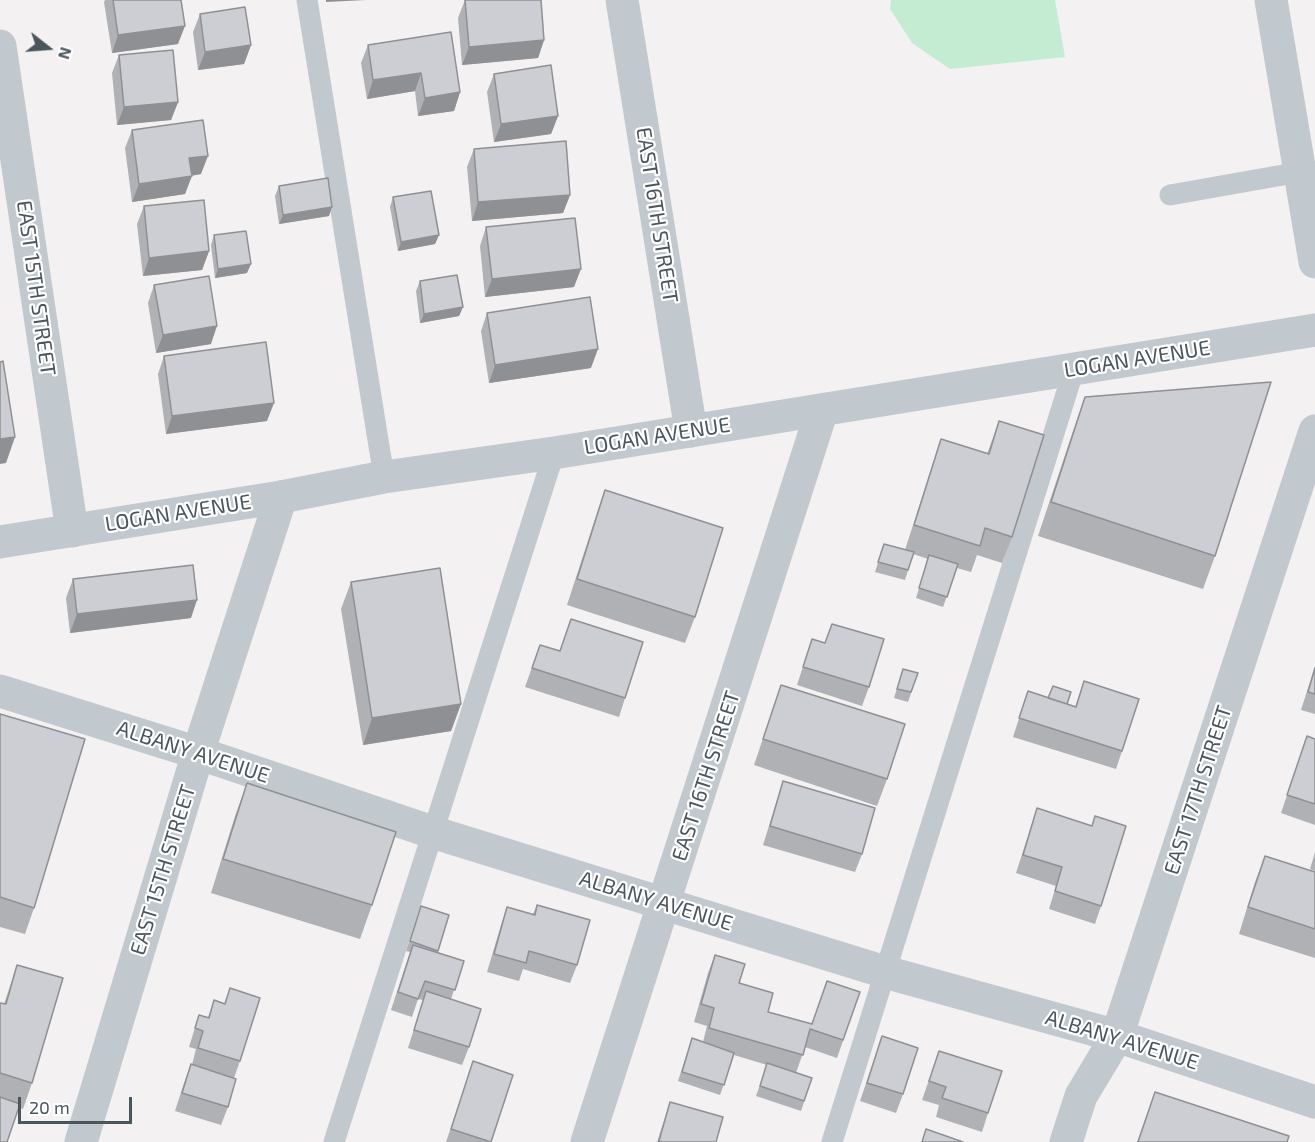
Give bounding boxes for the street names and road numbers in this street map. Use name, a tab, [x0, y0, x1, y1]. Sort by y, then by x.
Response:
street label: EAST 16TH STREET	[631, 125, 683, 305]
street label: EAST 15TH STREET	[11, 199, 61, 377]
street label: LOGAN AVENUE	[1062, 335, 1212, 383]
street label: LOGAN AVENUE	[582, 412, 732, 460]
street label: LOGAN AVENUE	[103, 489, 253, 537]
street label: EAST 16TH STREET	[667, 688, 745, 864]
street label: EAST 17TH STREET	[1159, 702, 1237, 878]
street label: ALBANY AVENUE	[114, 715, 272, 789]
street label: EAST 15TH STREET	[125, 782, 201, 958]
street label: ALBANY AVENUE	[576, 866, 736, 936]
street label: ALBANY AVENUE	[1042, 1005, 1202, 1075]

